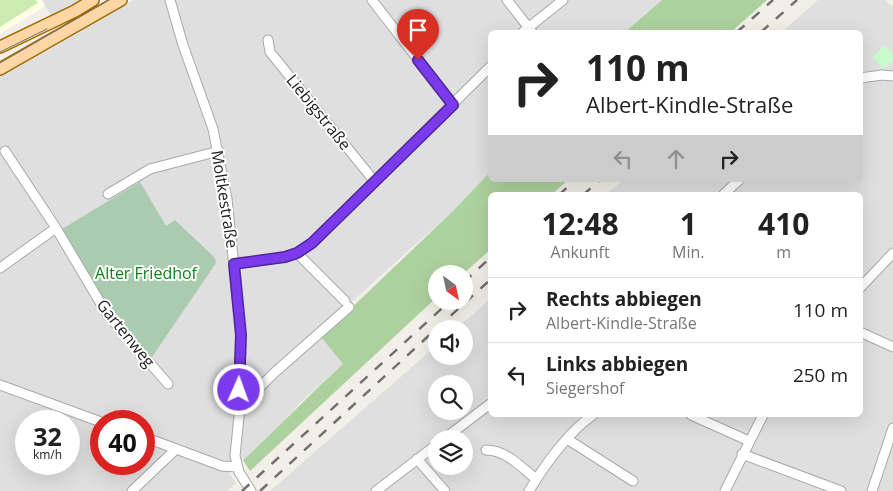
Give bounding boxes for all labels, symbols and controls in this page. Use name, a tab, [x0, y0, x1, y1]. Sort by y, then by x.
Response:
pin	[397, 9, 439, 60]
icon: arrive	[404, 16, 432, 44]
text: 110 m	[586, 44, 690, 91]
icon: right	[503, 50, 568, 115]
street label: Liebigstraße	[282, 69, 356, 155]
text: Albert-Kindle-Straße	[586, 89, 793, 119]
icon: left	[609, 145, 637, 173]
icon: ahead	[662, 145, 690, 173]
icon: right	[715, 145, 743, 173]
street label: Moltkestraße	[206, 148, 244, 250]
text: 12:48	[541, 203, 619, 244]
text: 1	[680, 203, 697, 244]
text: 410	[758, 203, 810, 244]
text: Ankunft	[551, 241, 610, 263]
text: Min.	[672, 241, 705, 263]
text: m	[776, 241, 791, 263]
park label: Alter Friedhof	[95, 262, 199, 284]
north arrow	[428, 265, 472, 310]
map controls	[428, 265, 473, 475]
text: Rechts abbiegen	[546, 286, 702, 312]
street label: Gartenweg	[92, 294, 160, 372]
icon: right	[503, 296, 531, 324]
text: 110 m	[793, 297, 848, 323]
text: Albert-Kindle-Straße	[546, 312, 697, 334]
button: sound	[428, 320, 473, 365]
text: Links abbiegen	[546, 351, 688, 377]
icon: left	[503, 361, 531, 389]
text: 250 m	[793, 362, 848, 388]
position arrow	[212, 363, 264, 415]
button: search	[428, 375, 473, 420]
text: Siegershof	[546, 377, 624, 399]
speed limit sign: 40	[90, 410, 155, 475]
text: 32	[33, 419, 62, 453]
button: layers	[428, 430, 473, 475]
text: km/h	[33, 446, 62, 463]

